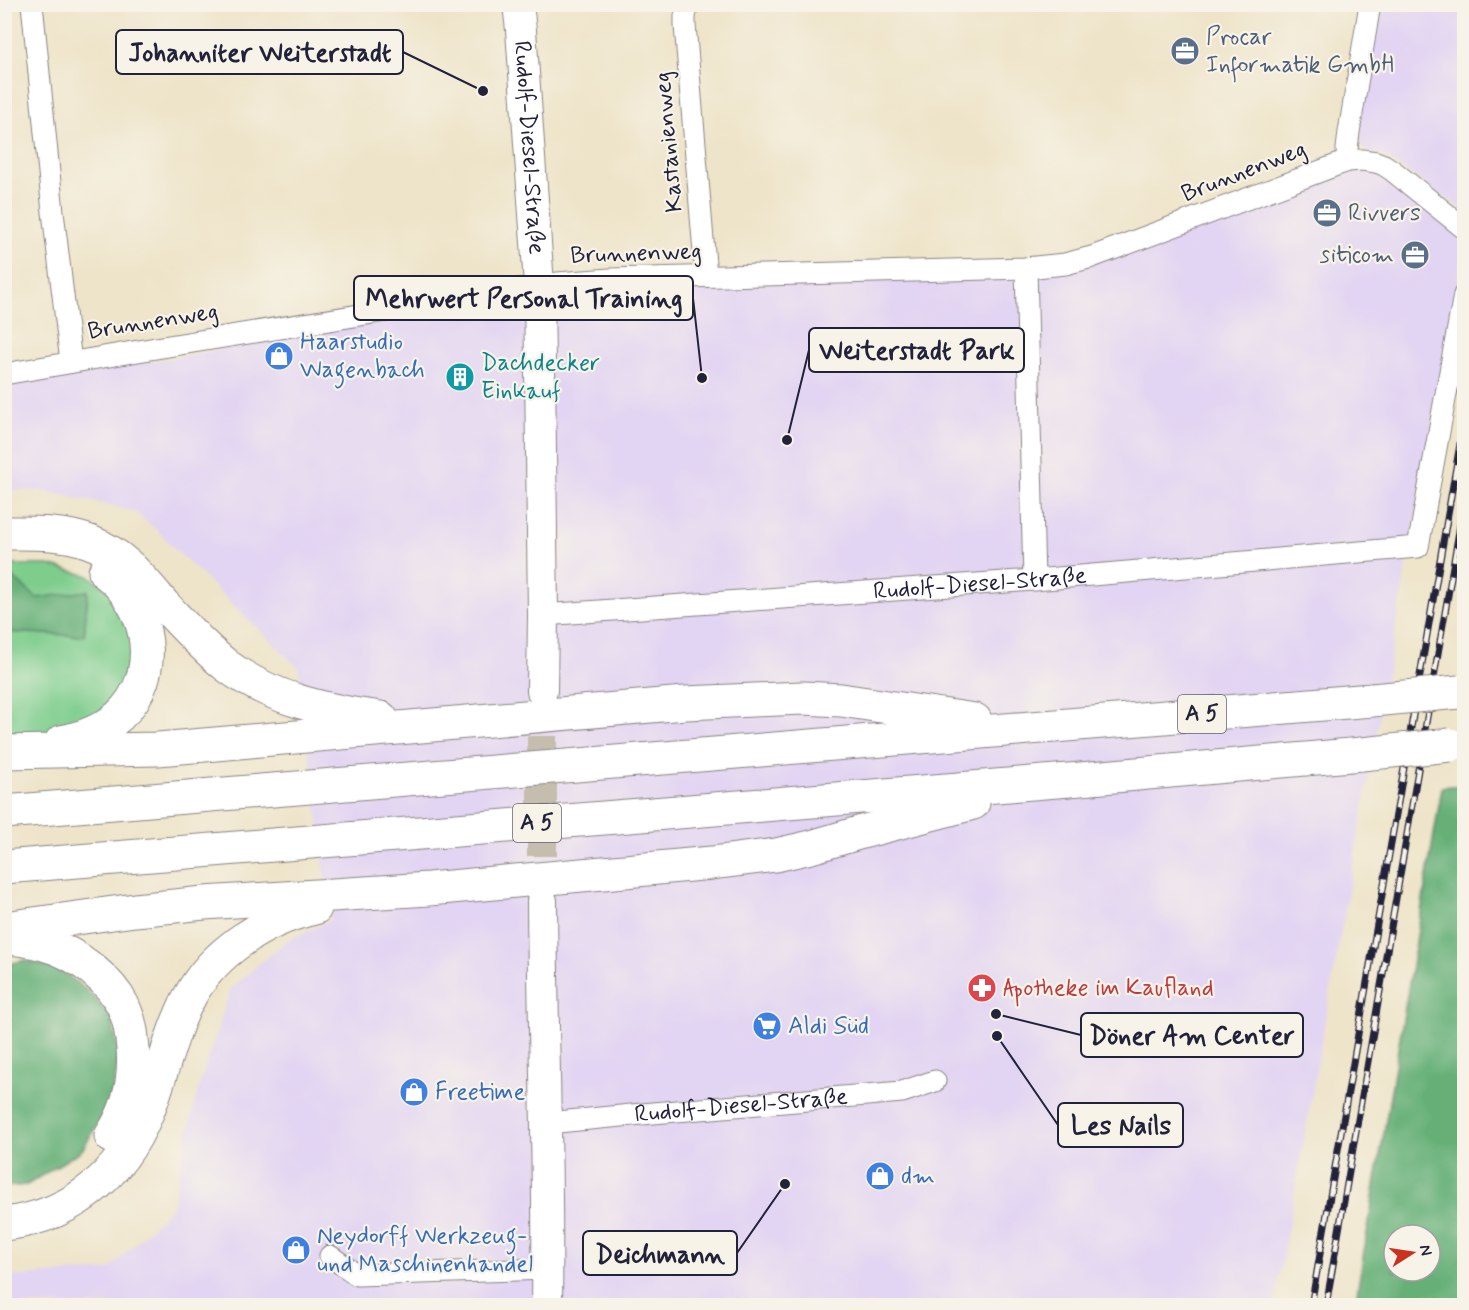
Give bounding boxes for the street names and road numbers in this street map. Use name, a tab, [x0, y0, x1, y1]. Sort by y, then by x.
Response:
street label: Rudolf-Diesel-Straße	[506, 40, 552, 255]
street label: Kastanienweg	[647, 70, 691, 214]
street label: Brunnenweg	[1177, 134, 1311, 210]
street label: Brunnenweg	[570, 236, 702, 272]
street label: Brunnenweg	[86, 296, 220, 348]
street label: Rudolf-Diesel-Straße	[872, 560, 1088, 607]
road number: A 5	[1178, 695, 1226, 733]
road number: A 5	[513, 804, 561, 842]
street label: Rudolf-Diesel-Straße	[633, 1081, 849, 1130]

